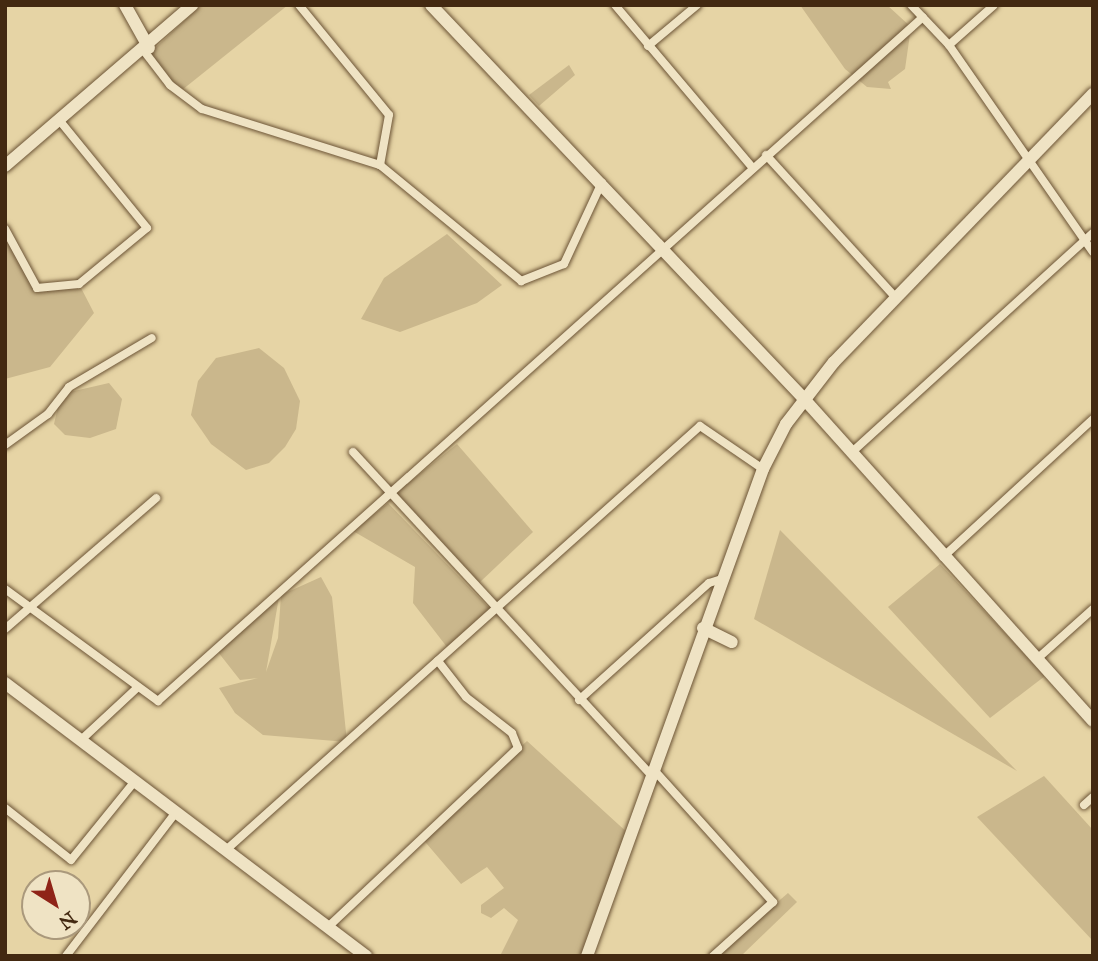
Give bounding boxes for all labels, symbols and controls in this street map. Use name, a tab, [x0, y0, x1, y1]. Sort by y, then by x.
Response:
north arrow	[21, 870, 91, 940]
text: N	[54, 907, 81, 935]

